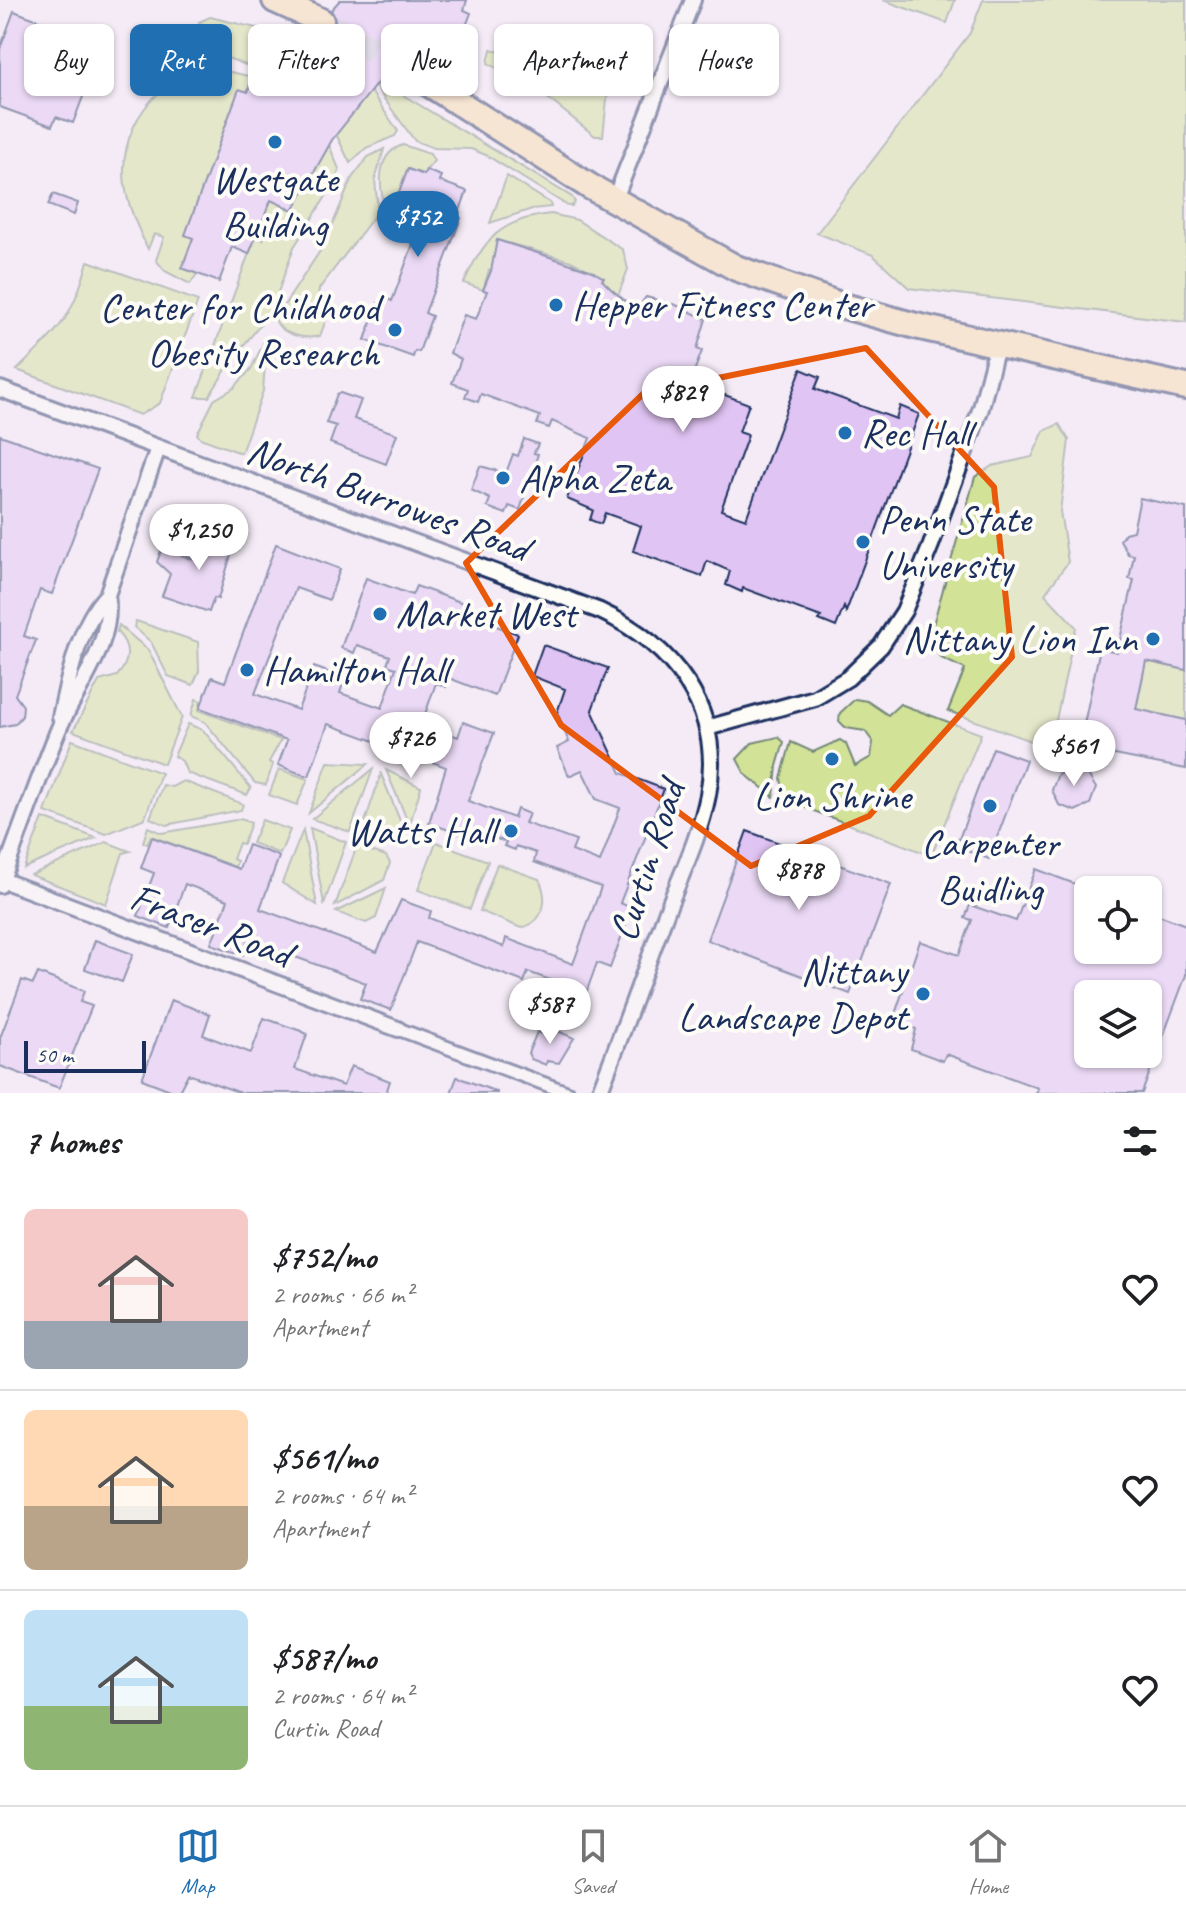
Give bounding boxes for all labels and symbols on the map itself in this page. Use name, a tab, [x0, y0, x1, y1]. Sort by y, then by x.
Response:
marker: Westgate Building	[266, 133, 284, 151]
place label: Westgate Building	[212, 154, 341, 250]
pin: $752	[371, 191, 465, 259]
place label: Hepper Fitness Center	[572, 280, 876, 330]
place label: Center for Childhood Obesity Research	[100, 282, 385, 378]
marker: Hepper Fitness Center	[547, 296, 565, 314]
marker: Center for Childhood Obesity Research	[386, 321, 404, 339]
pin: $829	[636, 366, 730, 434]
place label: Rec Hall	[861, 408, 977, 458]
marker: Rec Hall	[836, 424, 854, 442]
street label: North Burrowes Road	[240, 425, 542, 575]
place label: Alpha Zeta	[519, 453, 673, 503]
marker: Alpha Zeta	[494, 469, 512, 487]
place label: Penn State University	[879, 494, 1033, 590]
pin: $1,250	[134, 504, 264, 572]
marker: Penn State University	[854, 533, 872, 551]
place label: Market West	[396, 589, 580, 639]
marker: Market West	[371, 605, 389, 623]
place label: Nittany Lion Inn	[903, 614, 1138, 664]
marker: Nittany Lion Inn	[1144, 630, 1162, 648]
place label: Hamilton Hall	[263, 645, 454, 695]
marker: Hamilton Hall	[238, 661, 256, 679]
pin: $726	[364, 712, 458, 780]
pin: $561	[1027, 720, 1121, 788]
marker: Lion Shrine	[823, 750, 841, 768]
street label: Curtin Road	[598, 769, 698, 947]
place label: Lion Shrine	[753, 771, 914, 821]
marker: Carpenter Buidling	[981, 797, 999, 815]
place label: Watts Hall	[347, 806, 501, 856]
place label: Carpenter Buidling	[921, 818, 1061, 914]
marker: Watts Hall	[502, 822, 520, 840]
pin: $878	[752, 844, 846, 912]
street label: Fraser Road	[123, 871, 305, 981]
place label: Nittany Landscape Depot	[678, 946, 911, 1042]
pin: $587	[503, 978, 597, 1046]
marker: Nittany Landscape Depot	[914, 985, 932, 1003]
scale bar	[24, 1037, 146, 1073]

